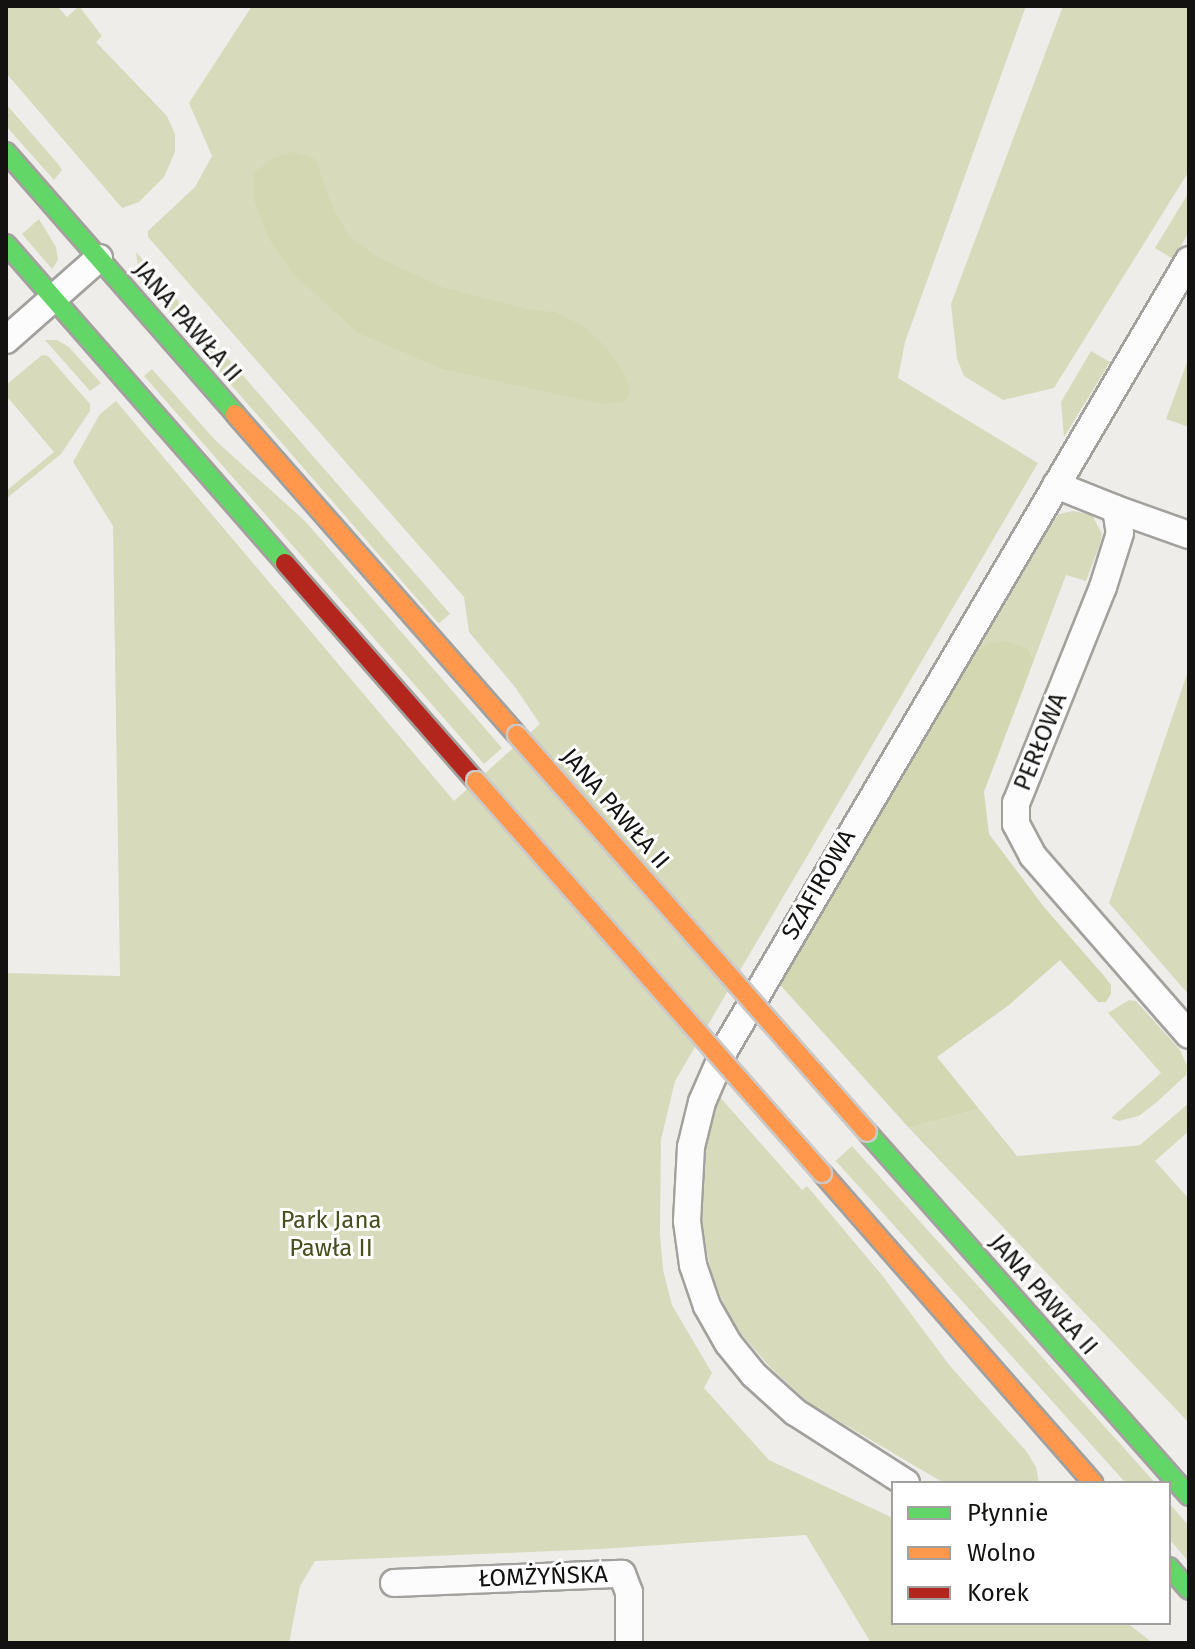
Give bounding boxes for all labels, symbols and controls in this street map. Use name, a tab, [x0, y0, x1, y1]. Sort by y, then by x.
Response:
street label: JANA PAWŁA II	[127, 256, 247, 388]
street label: PERŁOWA	[1008, 689, 1074, 795]
street label: JANA PAWŁA II	[555, 743, 675, 875]
street label: SZAFIROWA	[776, 825, 862, 945]
park label: Park Jana Pawła II	[280, 1207, 382, 1263]
street label: JANA PAWŁA II	[983, 1229, 1103, 1361]
legend	[891, 1481, 1171, 1625]
text: Płynnie	[967, 1499, 1048, 1527]
text: Wolno	[967, 1539, 1036, 1567]
street label: ŁOMŻYŃSKA	[478, 1560, 608, 1594]
text: Korek	[967, 1579, 1029, 1607]

